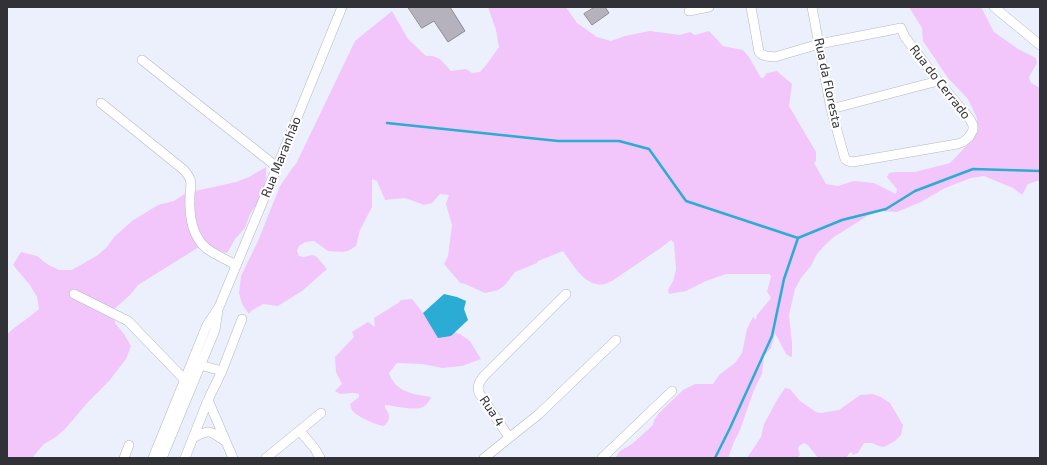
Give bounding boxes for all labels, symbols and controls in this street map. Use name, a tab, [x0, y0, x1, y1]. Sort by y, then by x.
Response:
street label: Rua da Floresta	[811, 36, 845, 130]
street label: Rua do Cerrado	[906, 42, 974, 122]
street label: Rua Maranhão	[258, 114, 304, 200]
street label: Rua 4	[476, 393, 508, 429]

